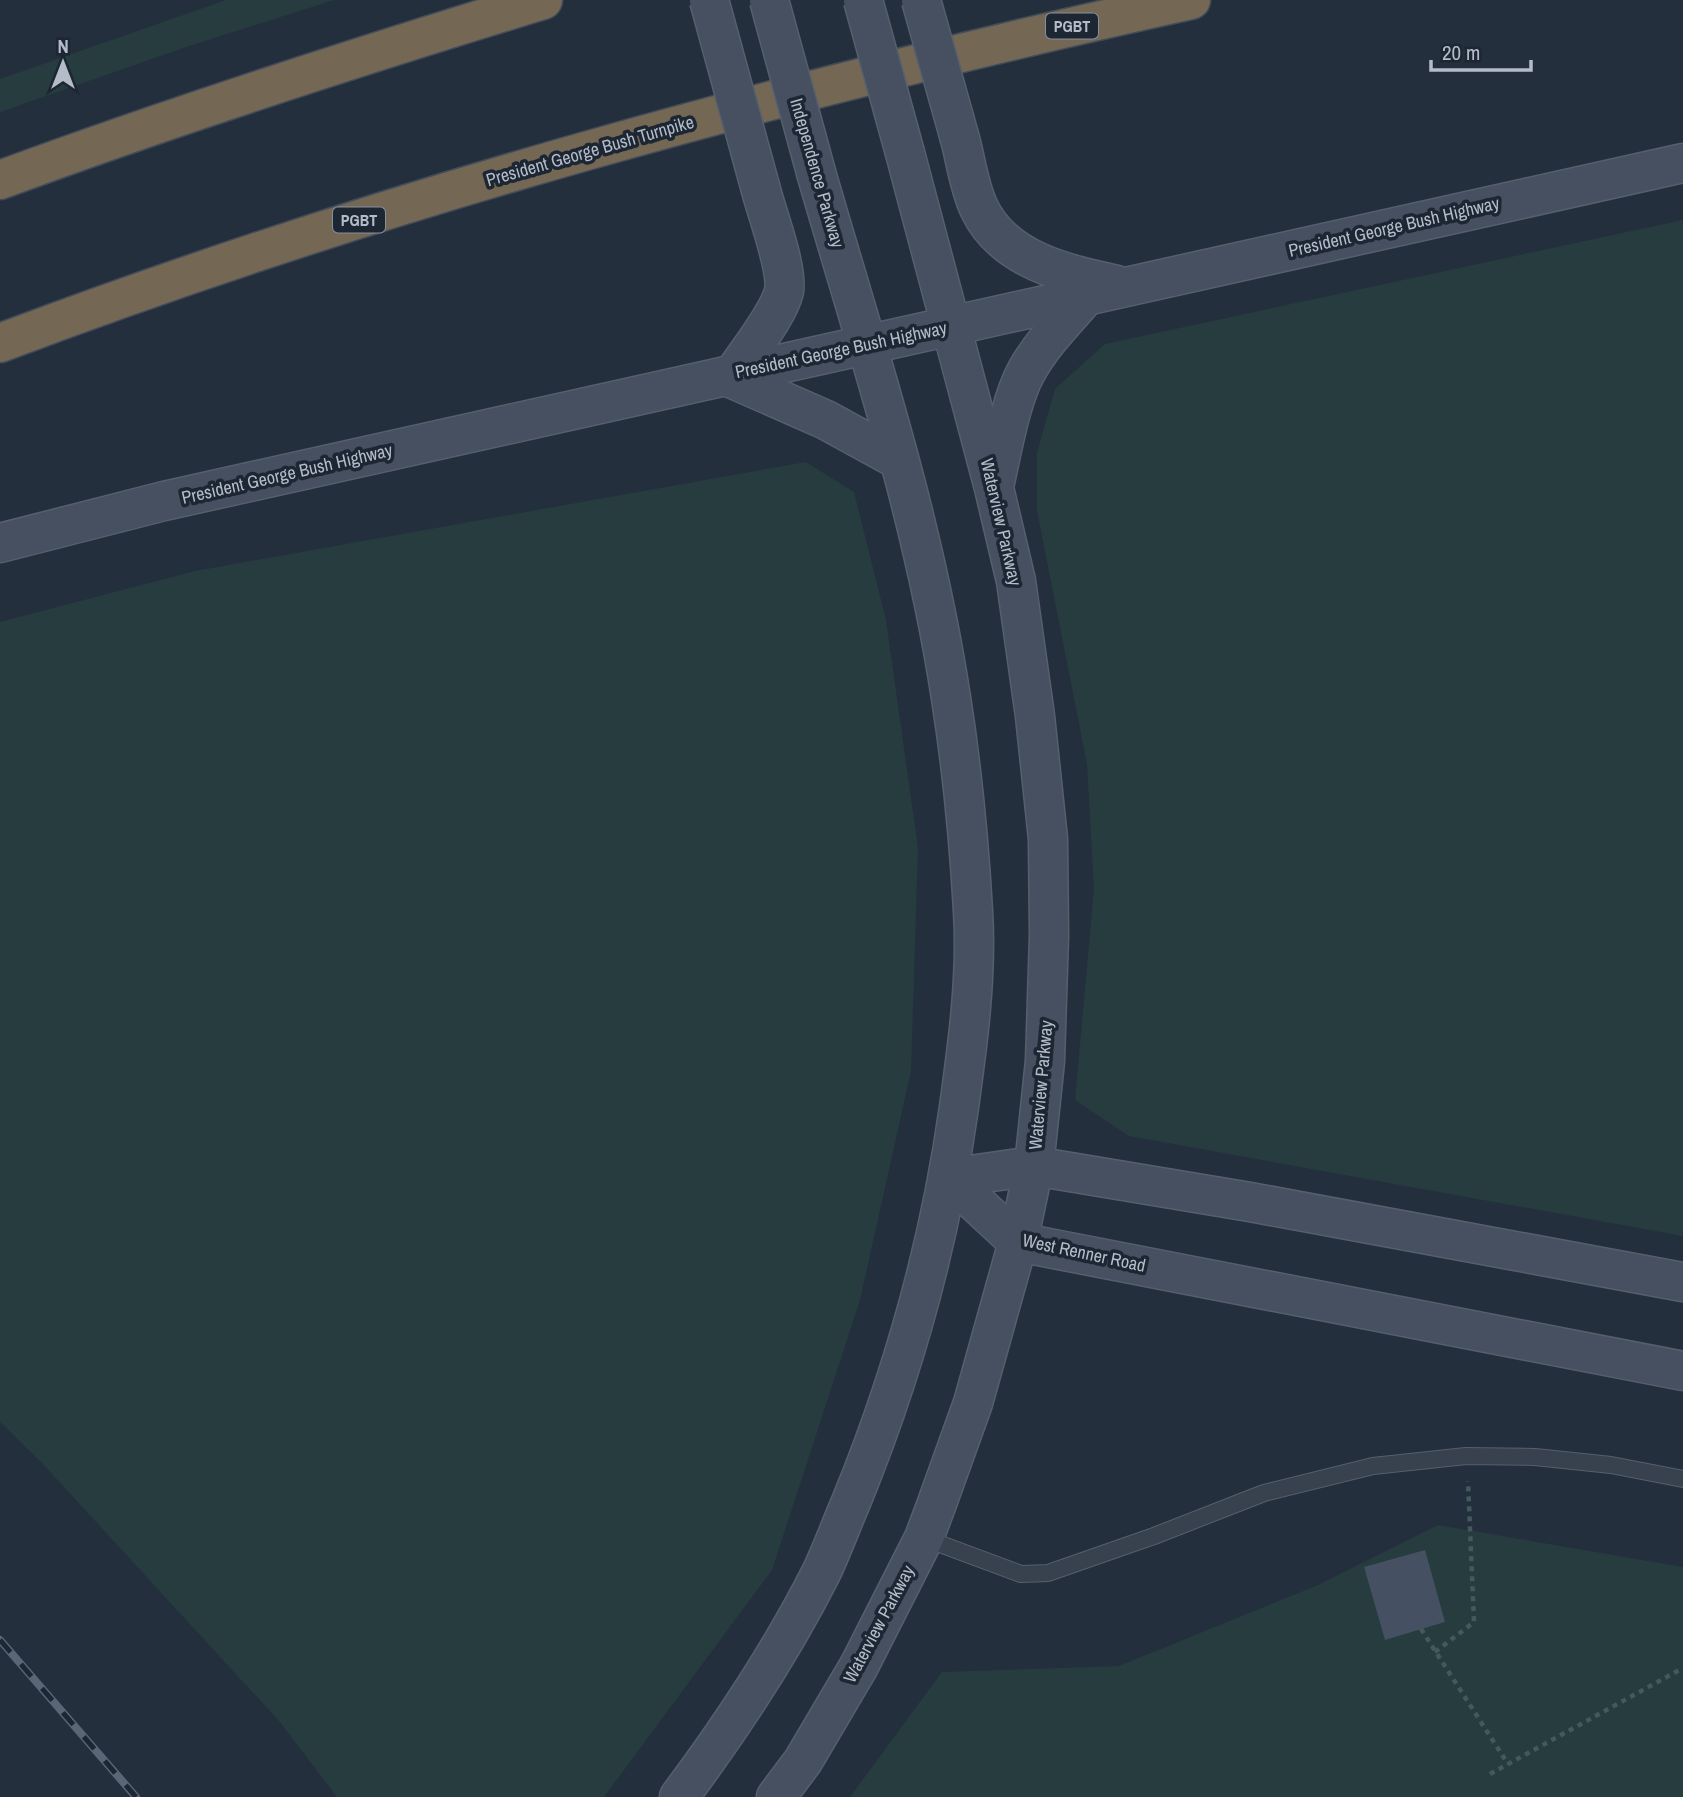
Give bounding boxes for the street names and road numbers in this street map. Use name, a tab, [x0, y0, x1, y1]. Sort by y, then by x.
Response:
road number: PGBT	[1046, 14, 1098, 38]
street label: Independence Parkway	[784, 95, 851, 251]
street label: President George Bush Turnpike	[483, 109, 697, 192]
street label: President George Bush Highway	[1286, 190, 1502, 263]
road number: PGBT	[333, 208, 385, 232]
street label: President George Bush Highway	[733, 315, 950, 384]
street label: President George Bush Highway	[179, 437, 395, 510]
street label: Waterview Parkway	[975, 456, 1028, 589]
street label: Waterview Parkway	[1022, 1019, 1059, 1151]
street label: West Renner Road	[1020, 1227, 1148, 1278]
street label: Waterview Parkway	[837, 1560, 920, 1687]

